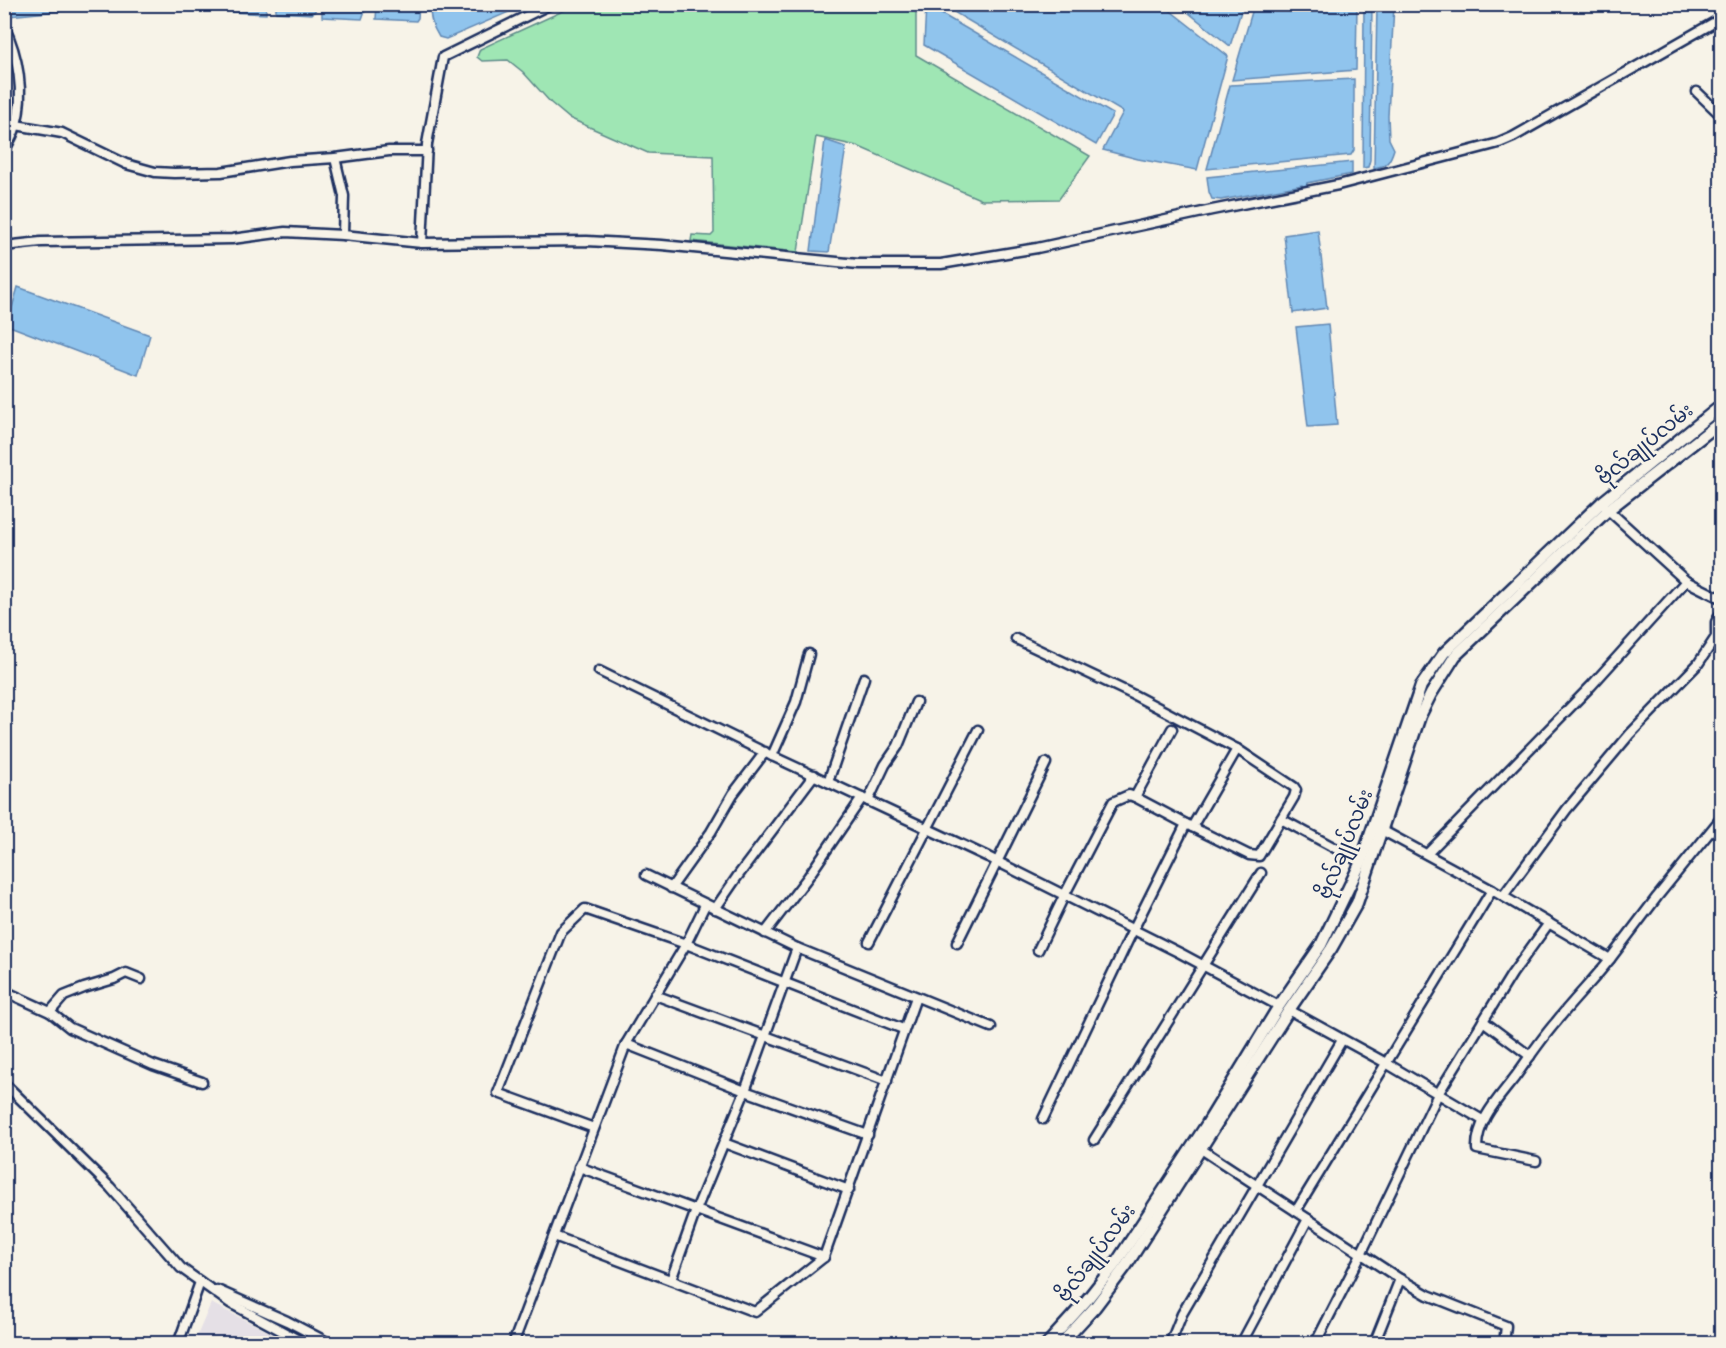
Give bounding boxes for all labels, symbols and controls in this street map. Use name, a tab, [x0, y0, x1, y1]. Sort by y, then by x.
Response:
street label: ဗိုလ်ချုပ်လမ်း	[1591, 396, 1701, 493]
street label: ဗိုလ်ချုပ်လမ်း	[1310, 785, 1382, 904]
street label: ဗိုလ်ချုပ်လမ်း	[1049, 1198, 1144, 1309]

